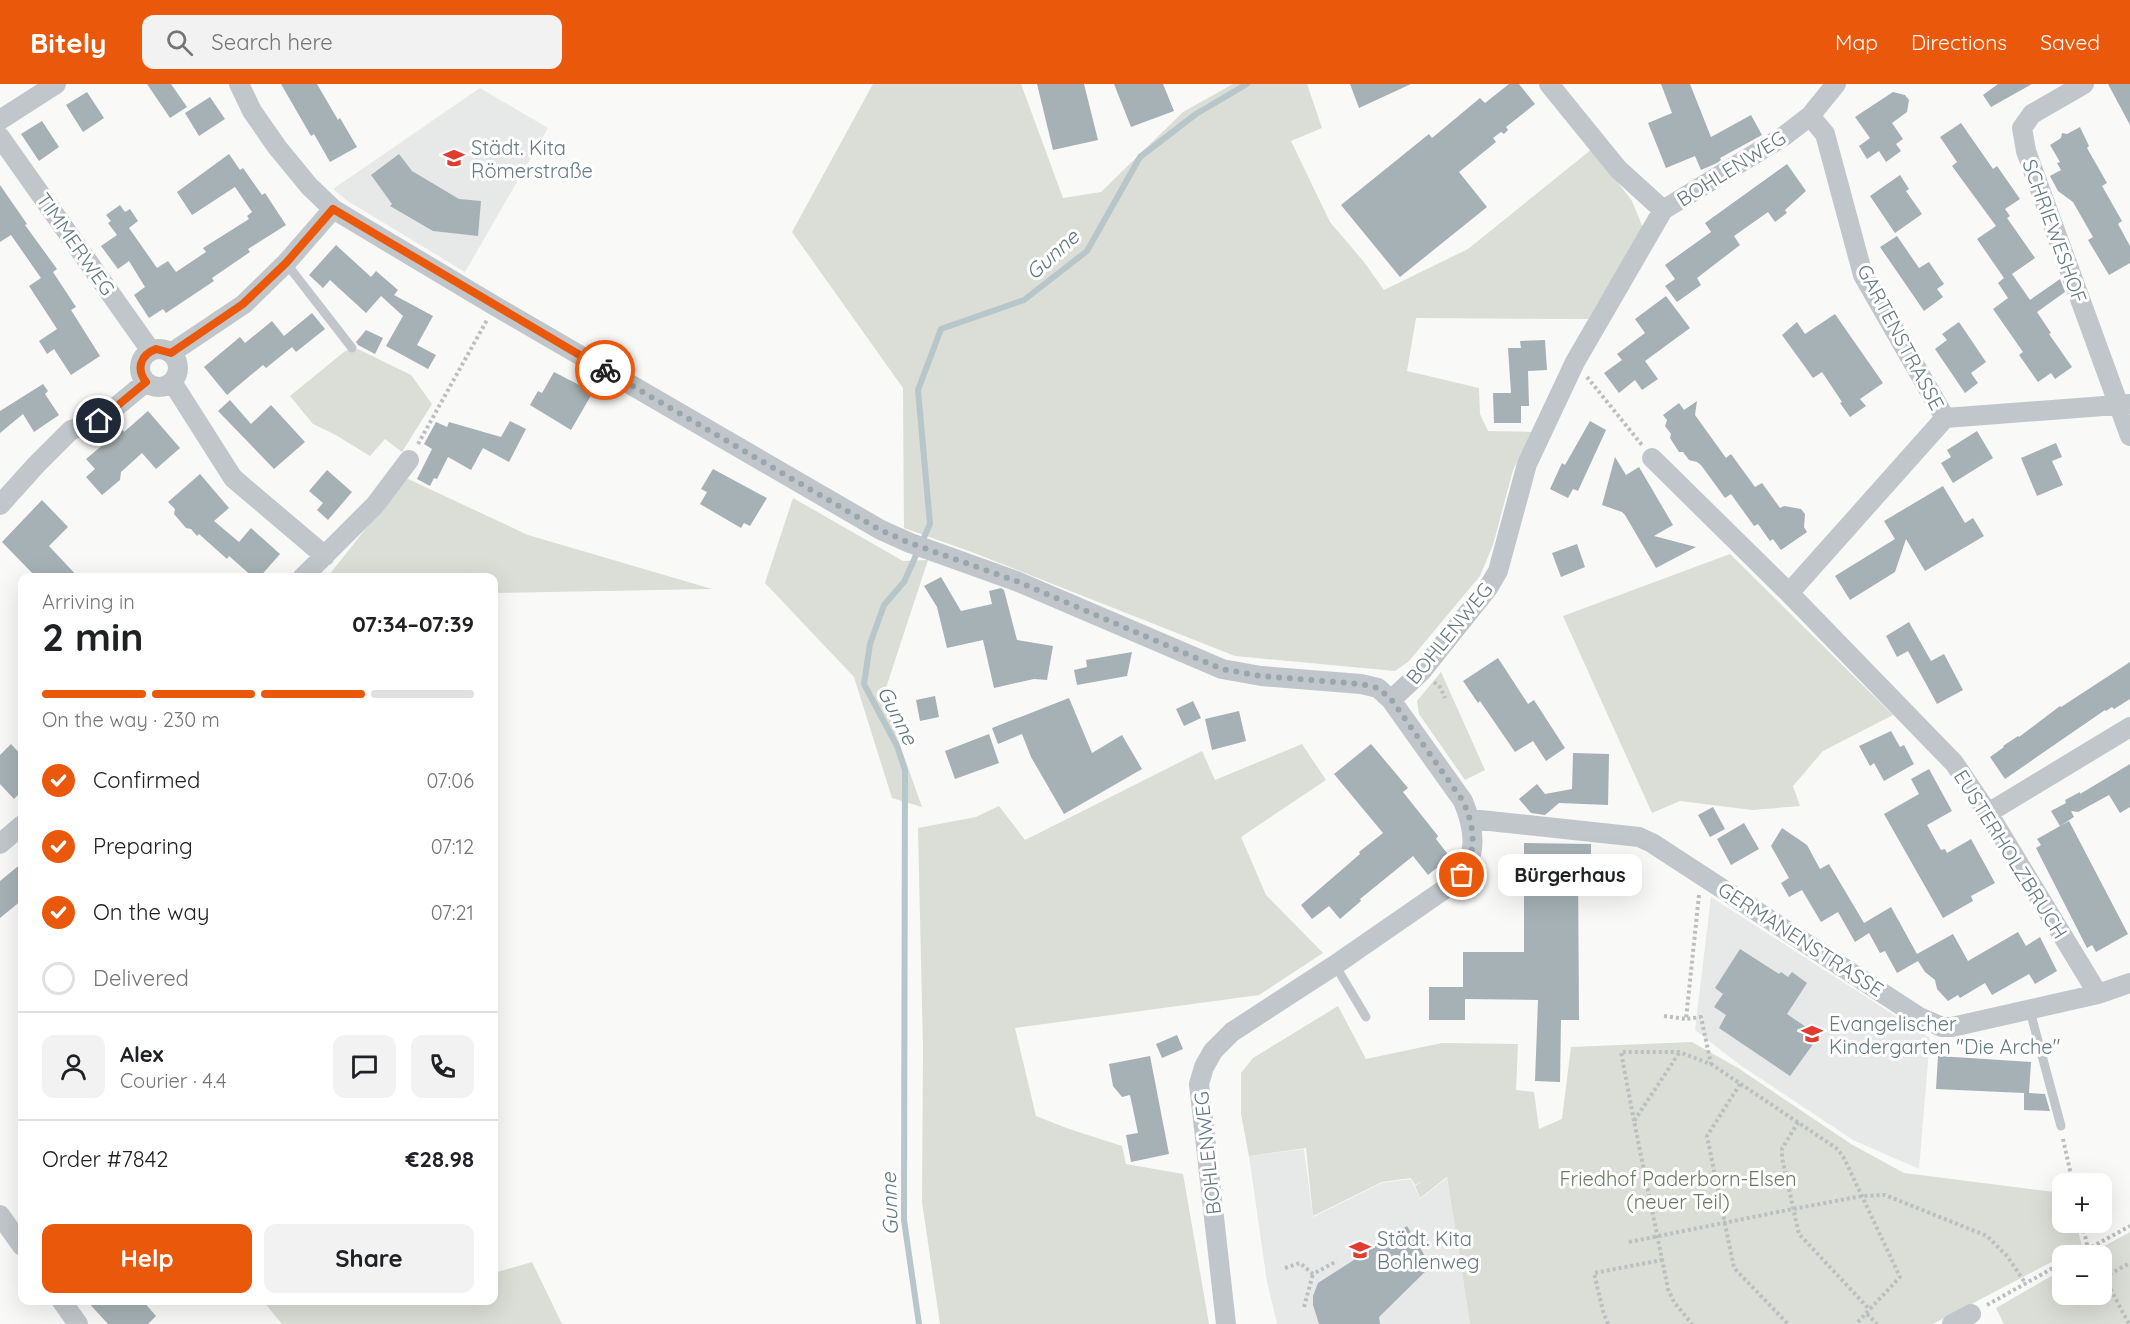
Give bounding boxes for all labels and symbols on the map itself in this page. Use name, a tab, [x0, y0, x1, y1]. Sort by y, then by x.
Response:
street label: BOHLENWEG	[1672, 125, 1790, 211]
place label: Städt. Kita Römerstraße	[471, 135, 593, 183]
school or university icon: Städt. Kita Römerstraße	[442, 146, 466, 170]
street label: SCHRIEWESHOF	[2017, 156, 2093, 306]
street label: TIMMERWEG	[31, 188, 121, 300]
water label: Gunne	[1020, 223, 1085, 285]
street label: GARTENSTRASSE	[1852, 260, 1950, 414]
courier	[575, 340, 635, 400]
pin	[73, 395, 124, 446]
street label: BOHLENWEG	[1400, 577, 1498, 689]
water label: Gunne	[872, 681, 924, 750]
street label: EUSTERHOLZBRUCH	[1949, 765, 2073, 943]
pin	[1436, 849, 1487, 900]
callout: Bürgerhaus	[1498, 854, 1642, 896]
street label: GERMANENSTRASSE	[1714, 876, 1888, 1002]
place label: Evangelischer Kindergarten "Die Arche"	[1829, 1011, 2060, 1059]
school or university icon: Evangelischer Kindergarten "Die Arche"	[1800, 1022, 1824, 1046]
street label: BOHLENWEG	[1188, 1090, 1226, 1216]
park label: Friedhof Paderborn-Elsen (neuer Teil)	[1559, 1166, 1797, 1214]
water label: Gunne	[875, 1171, 903, 1236]
place label: Städt. Kita Bohlenweg	[1377, 1226, 1479, 1274]
school or university icon: Städt. Kita Bohlenweg	[1348, 1238, 1372, 1262]

